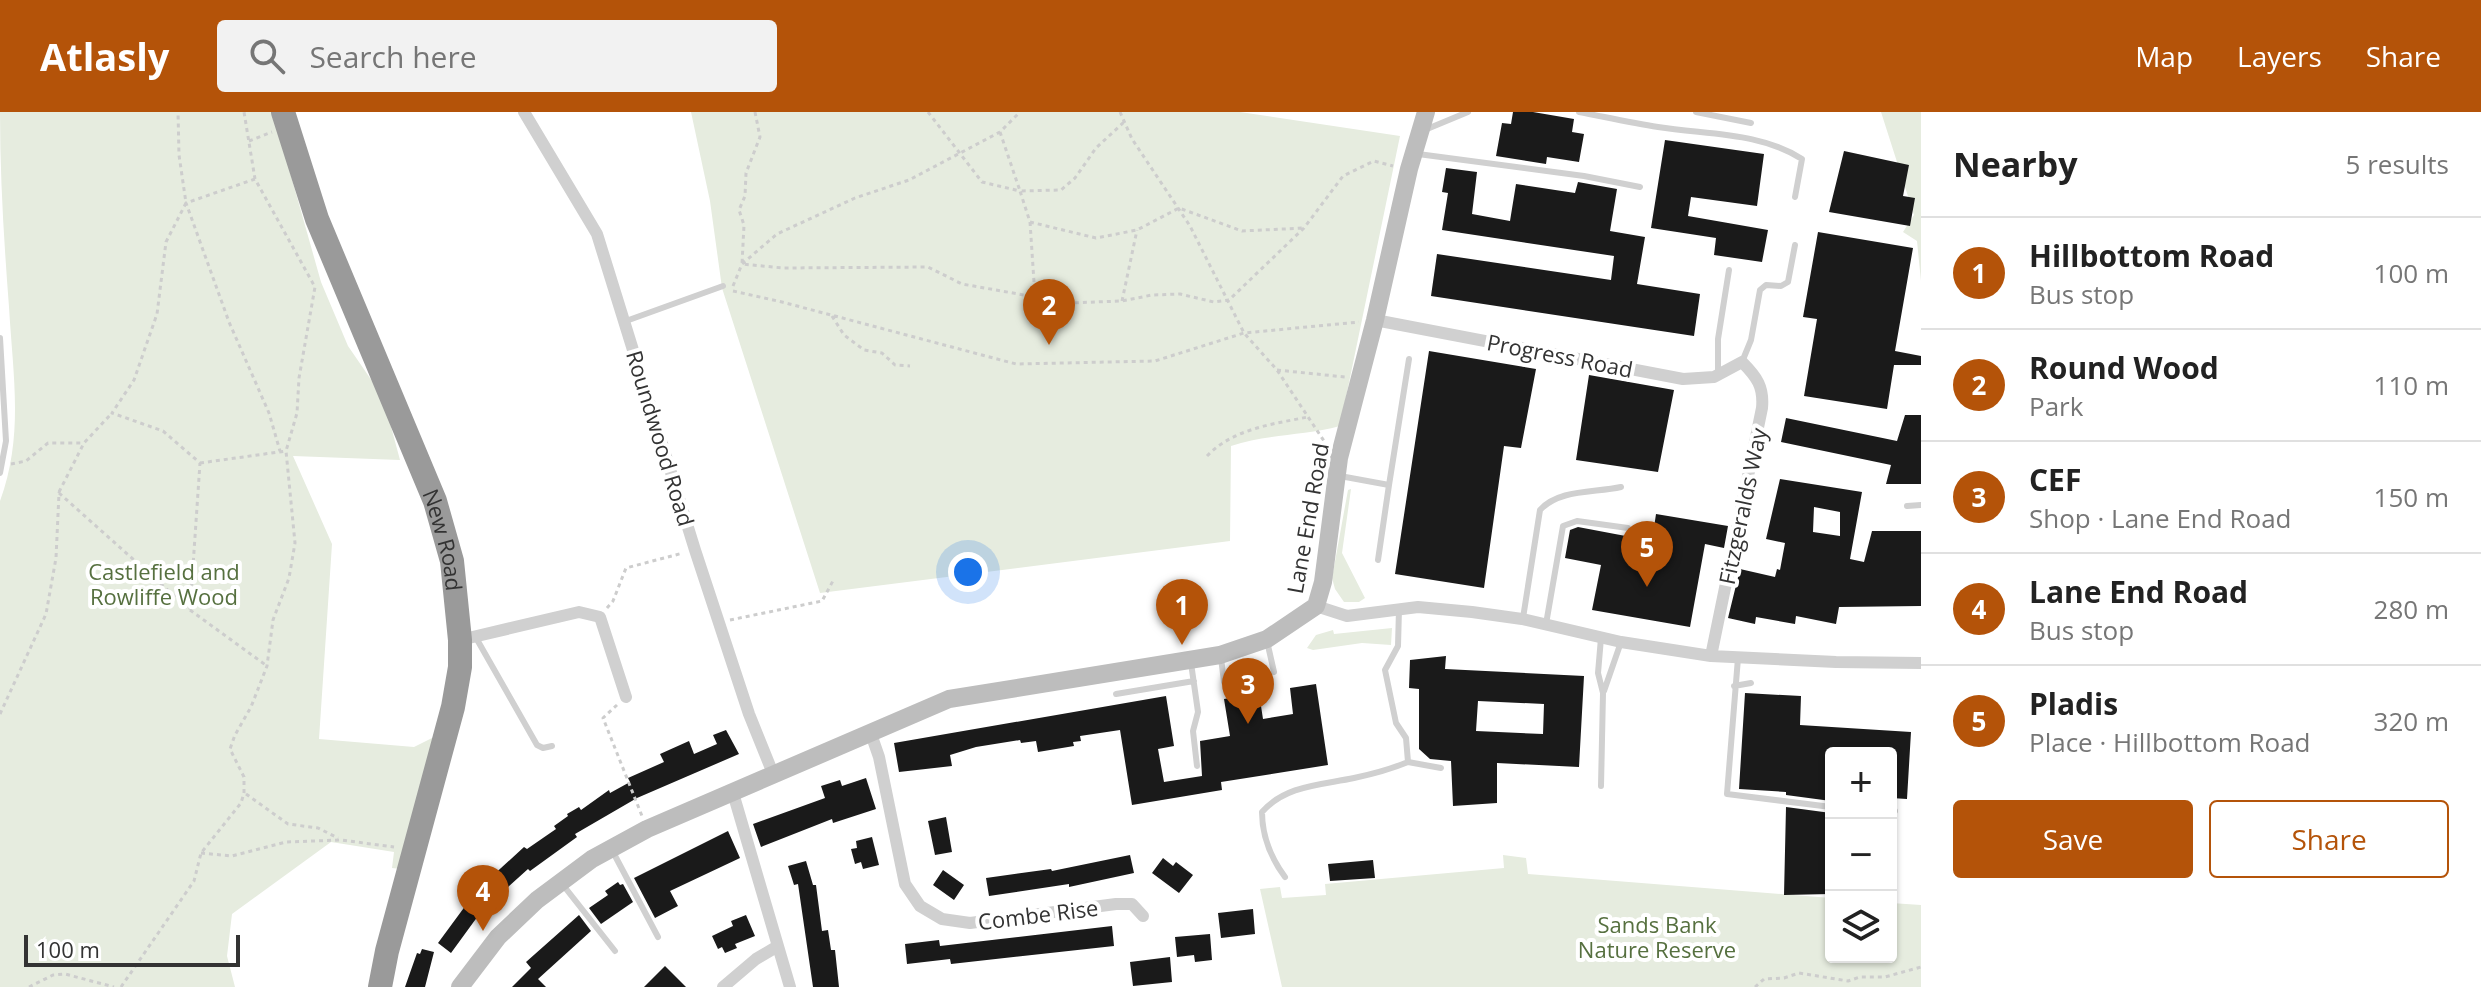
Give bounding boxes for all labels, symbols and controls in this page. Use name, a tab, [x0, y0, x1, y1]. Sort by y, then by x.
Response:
search box	[217, 20, 777, 92]
text: Atlasly	[40, 30, 169, 82]
icon: search	[245, 34, 289, 78]
text: Search here	[309, 36, 477, 77]
text: Map	[2135, 37, 2193, 75]
text: Layers	[2237, 37, 2322, 75]
text: Share	[2366, 37, 2441, 75]
text: Nearby	[1953, 141, 2078, 187]
text: 5 results	[2346, 146, 2449, 182]
text: Hillbottom Road	[2029, 235, 2274, 276]
text: 1	[1972, 255, 1986, 291]
text: 100 m	[2374, 255, 2449, 291]
text: Bus stop	[2029, 276, 2134, 312]
pin: 2	[1023, 279, 1075, 345]
street label: Progress Road	[1485, 326, 1635, 384]
street label: Roundwood Road	[620, 346, 702, 530]
text: Round Wood	[2029, 347, 2219, 388]
text: 2	[1972, 367, 1986, 403]
text: 110 m	[2374, 367, 2449, 403]
text: Park	[2029, 388, 2083, 424]
street label: Fitzgeralds Way	[1711, 424, 1773, 587]
street label: Lane End Road	[1279, 440, 1335, 596]
text: CEF	[2029, 459, 2081, 500]
text: 3	[1972, 479, 1986, 515]
text: 150 m	[2374, 479, 2449, 515]
street label: New Road	[416, 484, 470, 592]
text: Shop · Lane End Road	[2029, 500, 2292, 536]
pin: 5	[1621, 521, 1673, 587]
your location	[948, 552, 988, 592]
park label: Castlefield and Rowliffe Wood	[88, 556, 240, 611]
text: Lane End Road	[2029, 571, 2248, 612]
pin: 1	[1156, 579, 1208, 645]
text: 4	[1972, 591, 1986, 627]
text: 280 m	[2374, 591, 2449, 627]
text: Bus stop	[2029, 612, 2134, 648]
pin: 3	[1222, 658, 1274, 724]
text: Pladis	[2029, 683, 2118, 724]
text: 5	[1972, 703, 1986, 739]
text: 320 m	[2374, 703, 2449, 739]
text: Place · Hillbottom Road	[2029, 724, 2311, 760]
map controls	[1825, 747, 1897, 963]
button: +	[1825, 747, 1897, 819]
button: Save	[1953, 800, 2193, 878]
button: Share	[2209, 800, 2449, 878]
button: −	[1825, 819, 1897, 891]
pin: 4	[457, 865, 509, 931]
button: layers	[1825, 891, 1897, 963]
street label: Combe Rise	[976, 892, 1100, 936]
park label: Sands Bank Nature Reserve	[1578, 909, 1736, 964]
scale bar	[24, 931, 240, 967]
text: 100 m	[36, 934, 100, 964]

